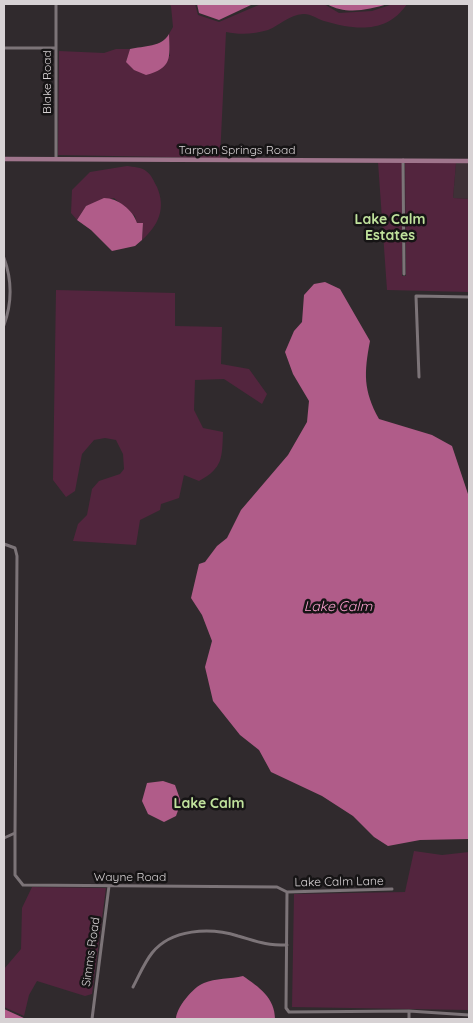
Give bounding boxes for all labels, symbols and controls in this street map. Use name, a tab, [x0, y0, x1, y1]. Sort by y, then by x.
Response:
street label: Blake Road	[40, 50, 54, 114]
street label: Tarpon Springs Road	[179, 143, 295, 157]
district label: Lake Calm Estates	[355, 212, 425, 244]
water label: Lake Calm	[304, 599, 372, 615]
district label: Lake Calm	[174, 796, 244, 812]
street label: Wayne Road	[94, 870, 166, 884]
street label: Lake Calm Lane	[294, 874, 384, 890]
street label: Simms Road	[79, 916, 103, 988]

